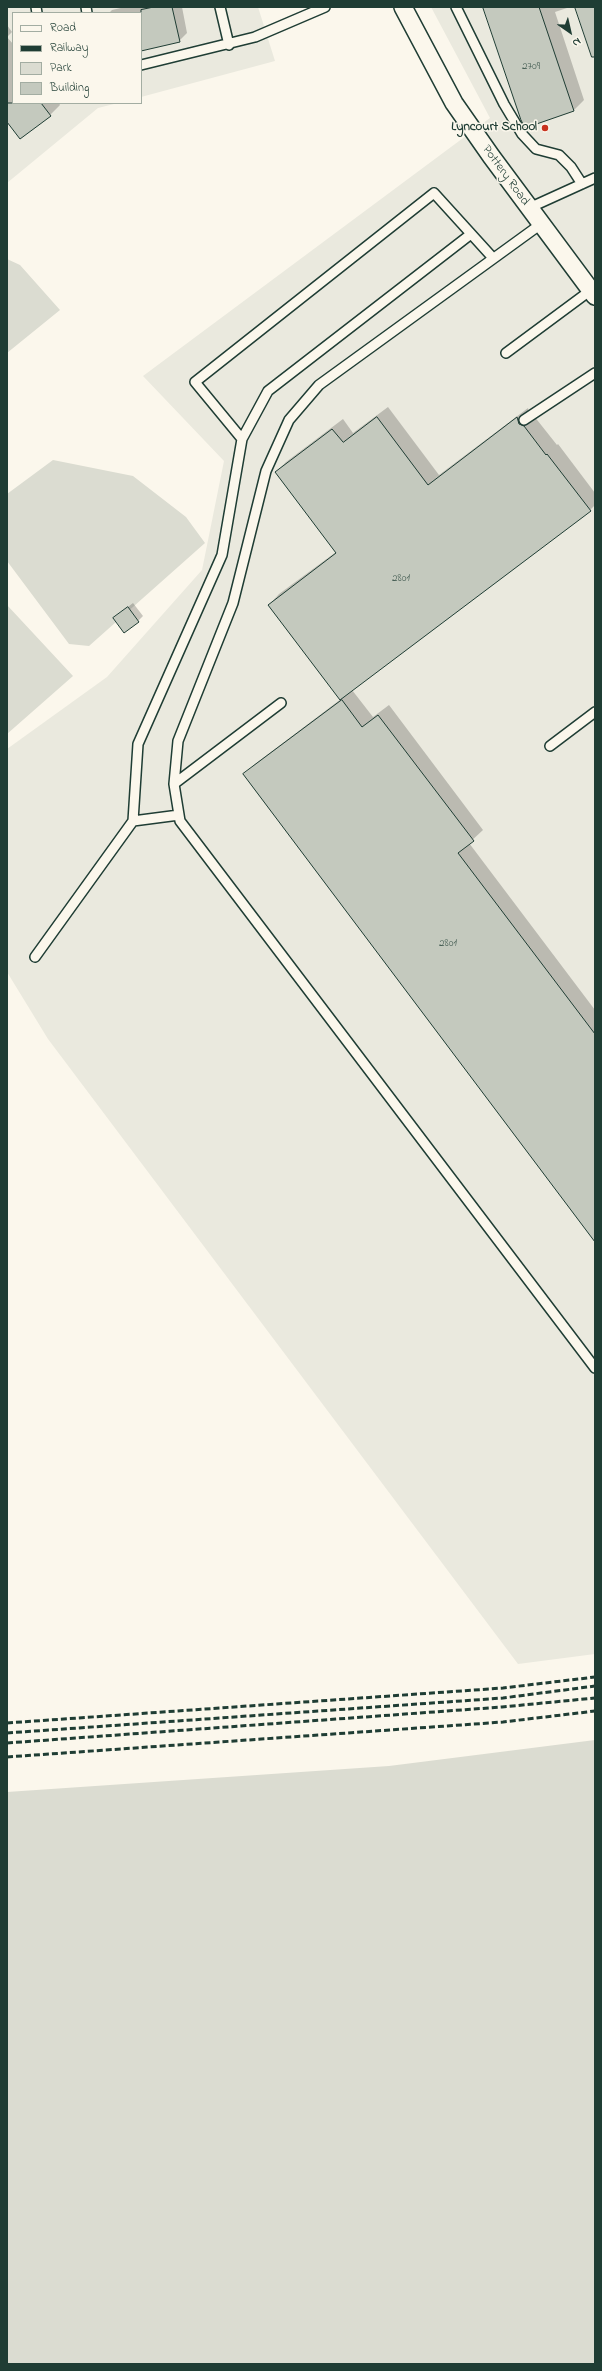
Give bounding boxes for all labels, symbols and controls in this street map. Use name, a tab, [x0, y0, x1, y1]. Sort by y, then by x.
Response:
legend	[12, 12, 142, 104]
north arrow	[550, 12, 590, 52]
text: Road	[50, 19, 76, 37]
text: N	[569, 33, 584, 51]
text: Railway	[50, 39, 88, 57]
text: Park	[50, 59, 72, 77]
house number: 2709	[522, 60, 540, 74]
text: Building	[50, 79, 89, 97]
place label: Lyncourt School	[451, 120, 537, 136]
marker: Lyncourt School	[540, 123, 550, 133]
street label: Pottery Road	[478, 143, 532, 209]
house number: 2801	[392, 572, 410, 586]
house number: 2801	[439, 937, 457, 951]

